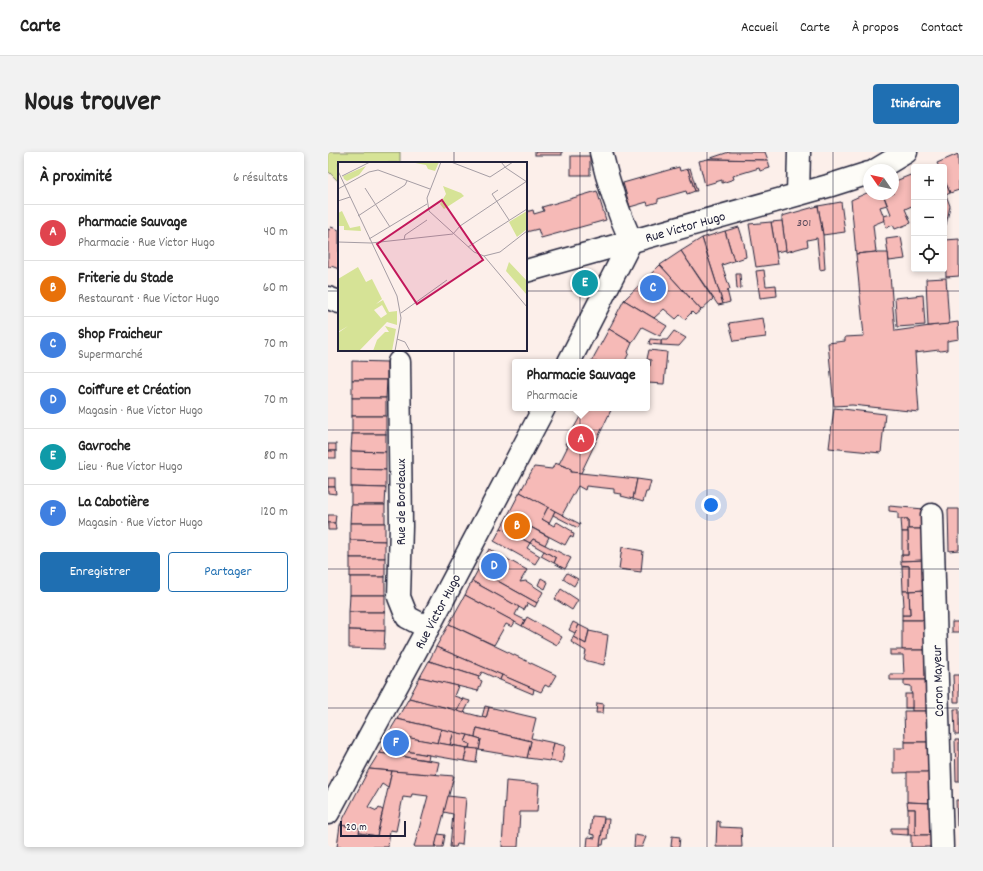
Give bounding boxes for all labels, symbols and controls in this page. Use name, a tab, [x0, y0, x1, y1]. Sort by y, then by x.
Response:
text: Carte	[20, 14, 61, 41]
text: Accueil	[741, 18, 778, 38]
text: Carte	[800, 18, 830, 38]
text: À propos	[852, 18, 899, 38]
text: Contact	[921, 18, 963, 38]
text: Nous trouver	[24, 84, 160, 124]
button: Itinéraire	[873, 84, 959, 124]
inset map	[338, 162, 527, 351]
north arrow	[863, 164, 899, 200]
map controls	[911, 164, 947, 272]
button: +	[911, 164, 947, 200]
text: À proximité	[40, 166, 112, 190]
text: 6 résultats	[233, 169, 288, 188]
button: −	[911, 200, 947, 236]
street label: Rue Victor Hugo	[643, 207, 728, 249]
text: Pharmacie Sauvage	[78, 212, 187, 234]
house number: 301	[797, 215, 811, 232]
text: A	[49, 223, 57, 242]
text: 40 m	[264, 223, 288, 242]
text: Pharmacie · Rue Victor Hugo	[78, 234, 215, 253]
button: locate	[911, 236, 947, 272]
text: Friterie du Stade	[78, 268, 173, 290]
pin: E	[572, 268, 598, 298]
pin: C	[640, 273, 666, 303]
text: B	[50, 279, 56, 298]
text: 60 m	[263, 279, 288, 298]
text: Restaurant · Rue Victor Hugo	[78, 290, 219, 309]
text: Shop Fraicheur	[78, 324, 162, 346]
text: C	[50, 335, 56, 354]
text: 70 m	[264, 335, 288, 354]
text: Supermarché	[78, 346, 143, 365]
popup	[512, 359, 650, 411]
text: Pharmacie Sauvage	[526, 365, 636, 387]
text: Coiffure et Création	[78, 380, 191, 402]
text: Pharmacie	[526, 387, 578, 406]
text: D	[50, 391, 56, 410]
text: 70 m	[264, 391, 288, 410]
text: Magasin · Rue Victor Hugo	[78, 402, 203, 421]
pin: A	[568, 424, 594, 454]
text: Gavroche	[78, 436, 131, 458]
text: E	[50, 447, 56, 466]
text: 80 m	[264, 447, 288, 466]
text: Lieu · Rue Victor Hugo	[78, 458, 183, 477]
street label: Rue de Bordeaux	[392, 459, 412, 545]
text: La Cabotière	[78, 492, 149, 514]
your location	[701, 495, 721, 515]
text: F	[50, 503, 56, 522]
text: 120 m	[260, 503, 288, 522]
pin: B	[504, 511, 530, 541]
text: Magasin · Rue Victor Hugo	[78, 514, 203, 533]
pin: D	[481, 551, 507, 581]
button: Enregistrer	[40, 552, 160, 592]
button: Partager	[168, 552, 288, 592]
street label: Rue Victor Hugo	[411, 571, 467, 653]
street label: Coron Mayeur	[928, 644, 950, 717]
pin: F	[383, 728, 409, 758]
scale bar	[340, 819, 406, 838]
text: 20 m	[346, 820, 367, 836]

